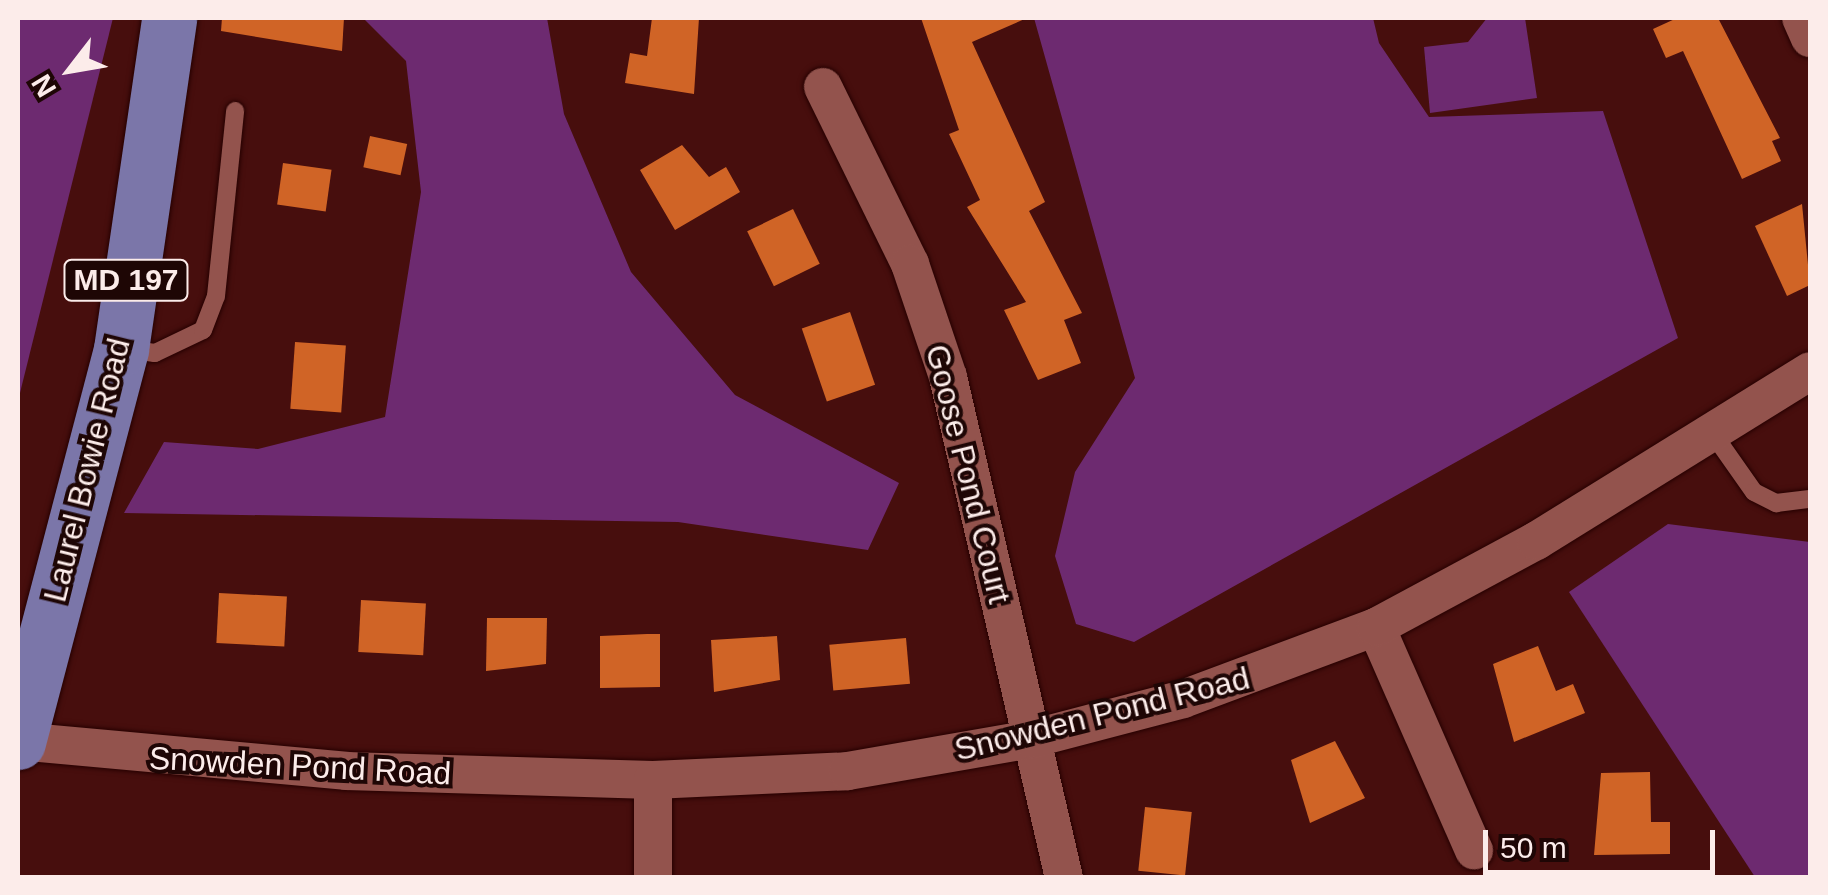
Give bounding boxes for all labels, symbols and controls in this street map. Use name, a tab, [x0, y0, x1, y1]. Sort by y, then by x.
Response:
north arrow	[20, 20, 120, 120]
text: N	[25, 69, 62, 102]
road number: MD 197	[61, 255, 191, 305]
street label: Laurel Bowie Road	[36, 334, 138, 606]
street label: Goose Pond Court	[917, 341, 1019, 607]
street label: Snowden Pond Road	[951, 659, 1253, 769]
street label: Snowden Pond Road	[148, 739, 452, 793]
scale bar	[1488, 810, 1720, 872]
text: 50 m	[1500, 831, 1567, 864]

